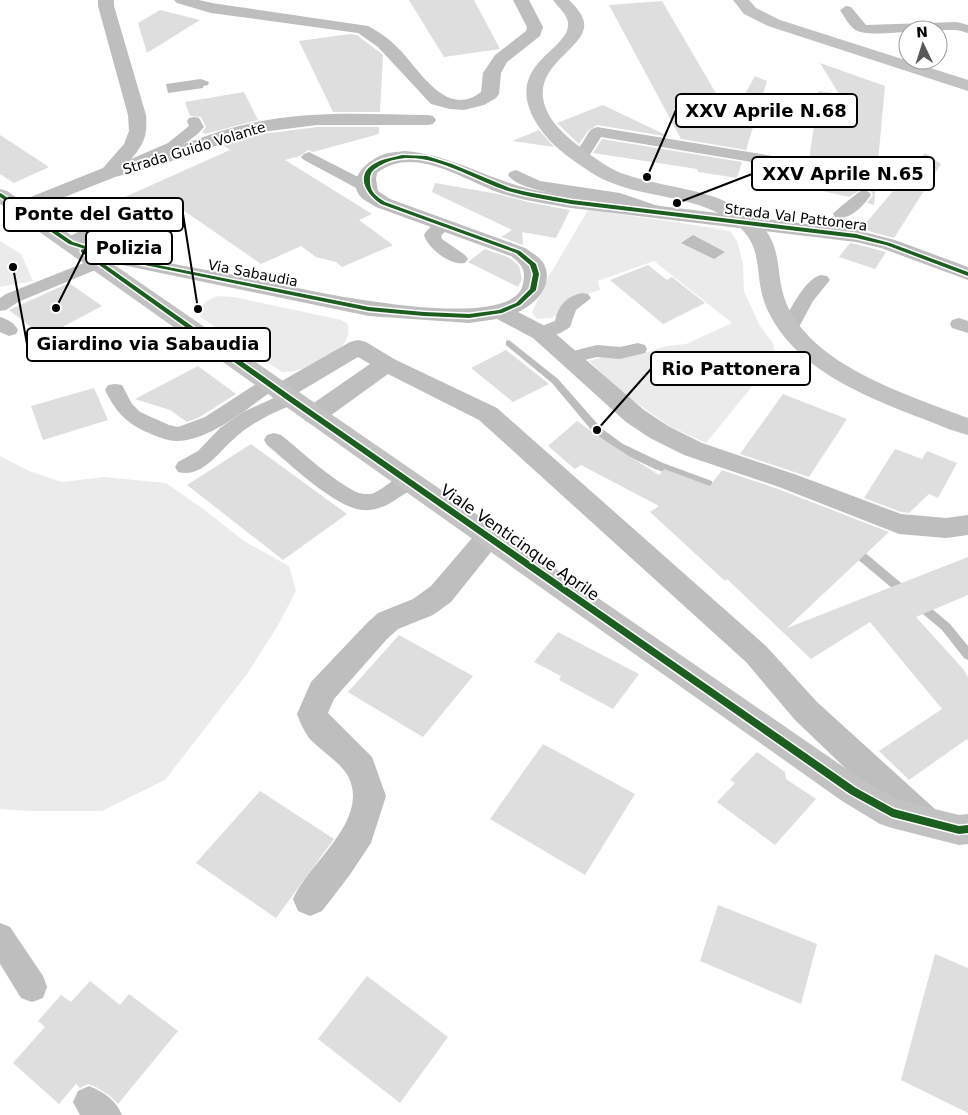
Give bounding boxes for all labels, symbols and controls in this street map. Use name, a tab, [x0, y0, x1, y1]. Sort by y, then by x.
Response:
north arrow	[898, 20, 948, 70]
text: N	[916, 24, 928, 40]
callout: XXV Aprile N.68	[676, 94, 857, 127]
text: XXV Aprile N.68	[685, 100, 847, 121]
street label: Strada Guido Volante	[121, 119, 267, 177]
callout: XXV Aprile N.65	[752, 157, 934, 190]
text: XXV Aprile N.65	[762, 163, 924, 184]
callout: Ponte del Gatto	[4, 198, 183, 231]
street label: Strada Val Pattonera	[724, 200, 868, 234]
text: Ponte del Gatto	[14, 203, 174, 224]
callout: Polizia	[86, 231, 172, 264]
text: Polizia	[96, 237, 162, 258]
street label: Via Sabaudia	[207, 256, 299, 290]
callout: Giardino via Sabaudia	[27, 328, 270, 361]
text: Giardino via Sabaudia	[37, 333, 259, 354]
callout: Rio Pattonera	[651, 352, 810, 385]
text: Rio Pattonera	[661, 358, 801, 379]
street label: Viale Venticinque Aprile	[437, 480, 603, 605]

